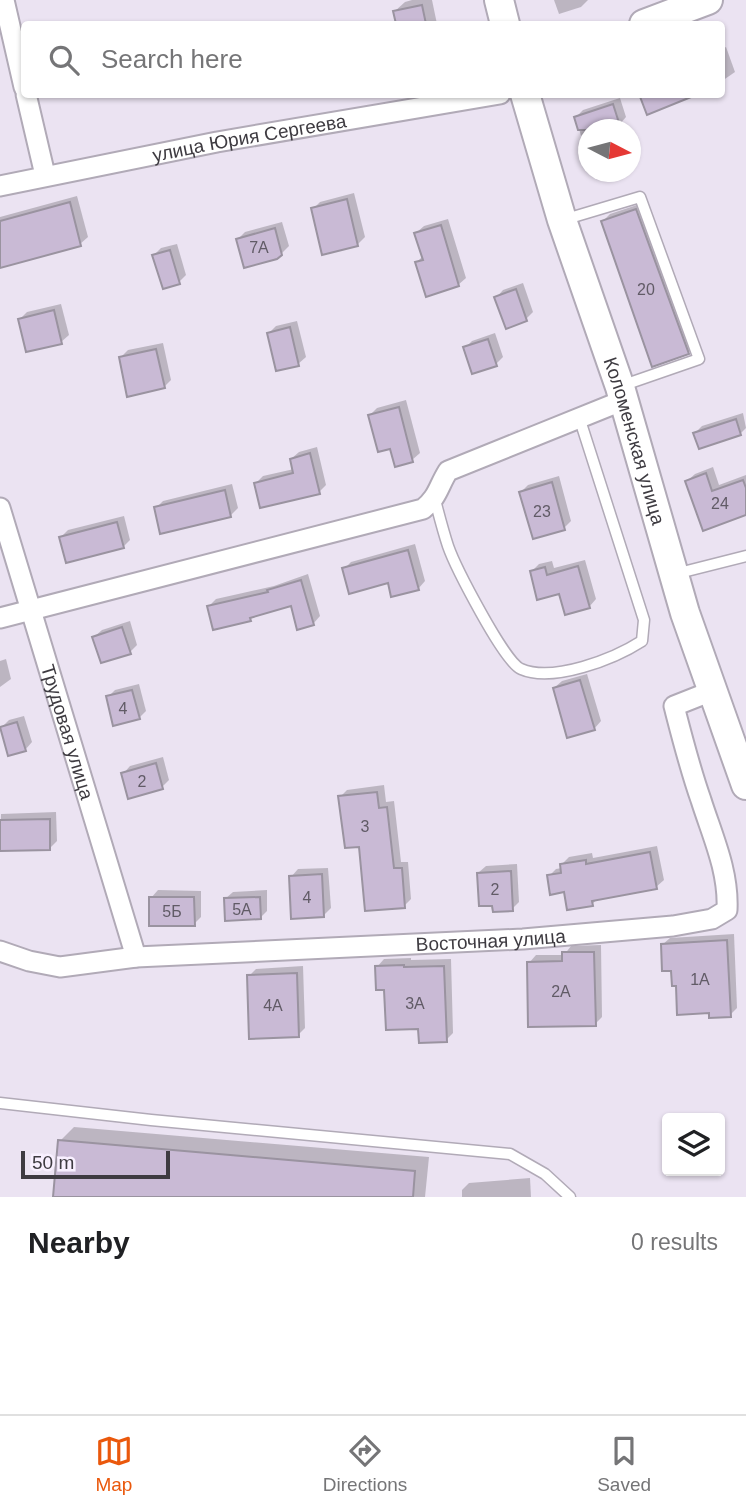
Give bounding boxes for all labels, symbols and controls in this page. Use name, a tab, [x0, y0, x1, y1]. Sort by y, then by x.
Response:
search box	[21, 21, 725, 98]
icon: search	[45, 41, 83, 79]
text: Search here	[101, 44, 243, 74]
street label: улица Юрия Сергеева	[151, 110, 348, 165]
north arrow	[578, 119, 641, 182]
house number: 7А	[249, 239, 269, 256]
house number: 20	[637, 281, 655, 298]
street label: Коломенская улица	[600, 354, 670, 528]
house number: 24	[711, 495, 729, 512]
house number: 23	[533, 503, 551, 520]
street label: Трудовая улица	[38, 662, 98, 802]
house number: 4	[119, 700, 128, 717]
house number: 2	[138, 773, 147, 790]
house number: 3	[361, 818, 370, 835]
house number: 2	[491, 881, 500, 898]
house number: 4	[303, 889, 312, 906]
house number: 5А	[232, 901, 252, 918]
house number: 5Б	[162, 903, 182, 920]
street label: Восточная улица	[415, 925, 567, 954]
house number: 1А	[690, 971, 710, 988]
house number: 2А	[551, 983, 571, 1000]
house number: 3А	[405, 995, 425, 1012]
house number: 4А	[263, 997, 283, 1014]
map controls	[662, 1113, 725, 1176]
button: layers	[662, 1113, 725, 1176]
scale bar	[21, 1148, 170, 1180]
text: 50 m	[32, 1152, 74, 1173]
text: Nearby	[28, 1226, 130, 1259]
text: 0 results	[631, 1229, 718, 1255]
tab: Map	[95, 1432, 133, 1496]
tab: Directions	[323, 1432, 407, 1496]
tab: Saved	[597, 1432, 651, 1496]

